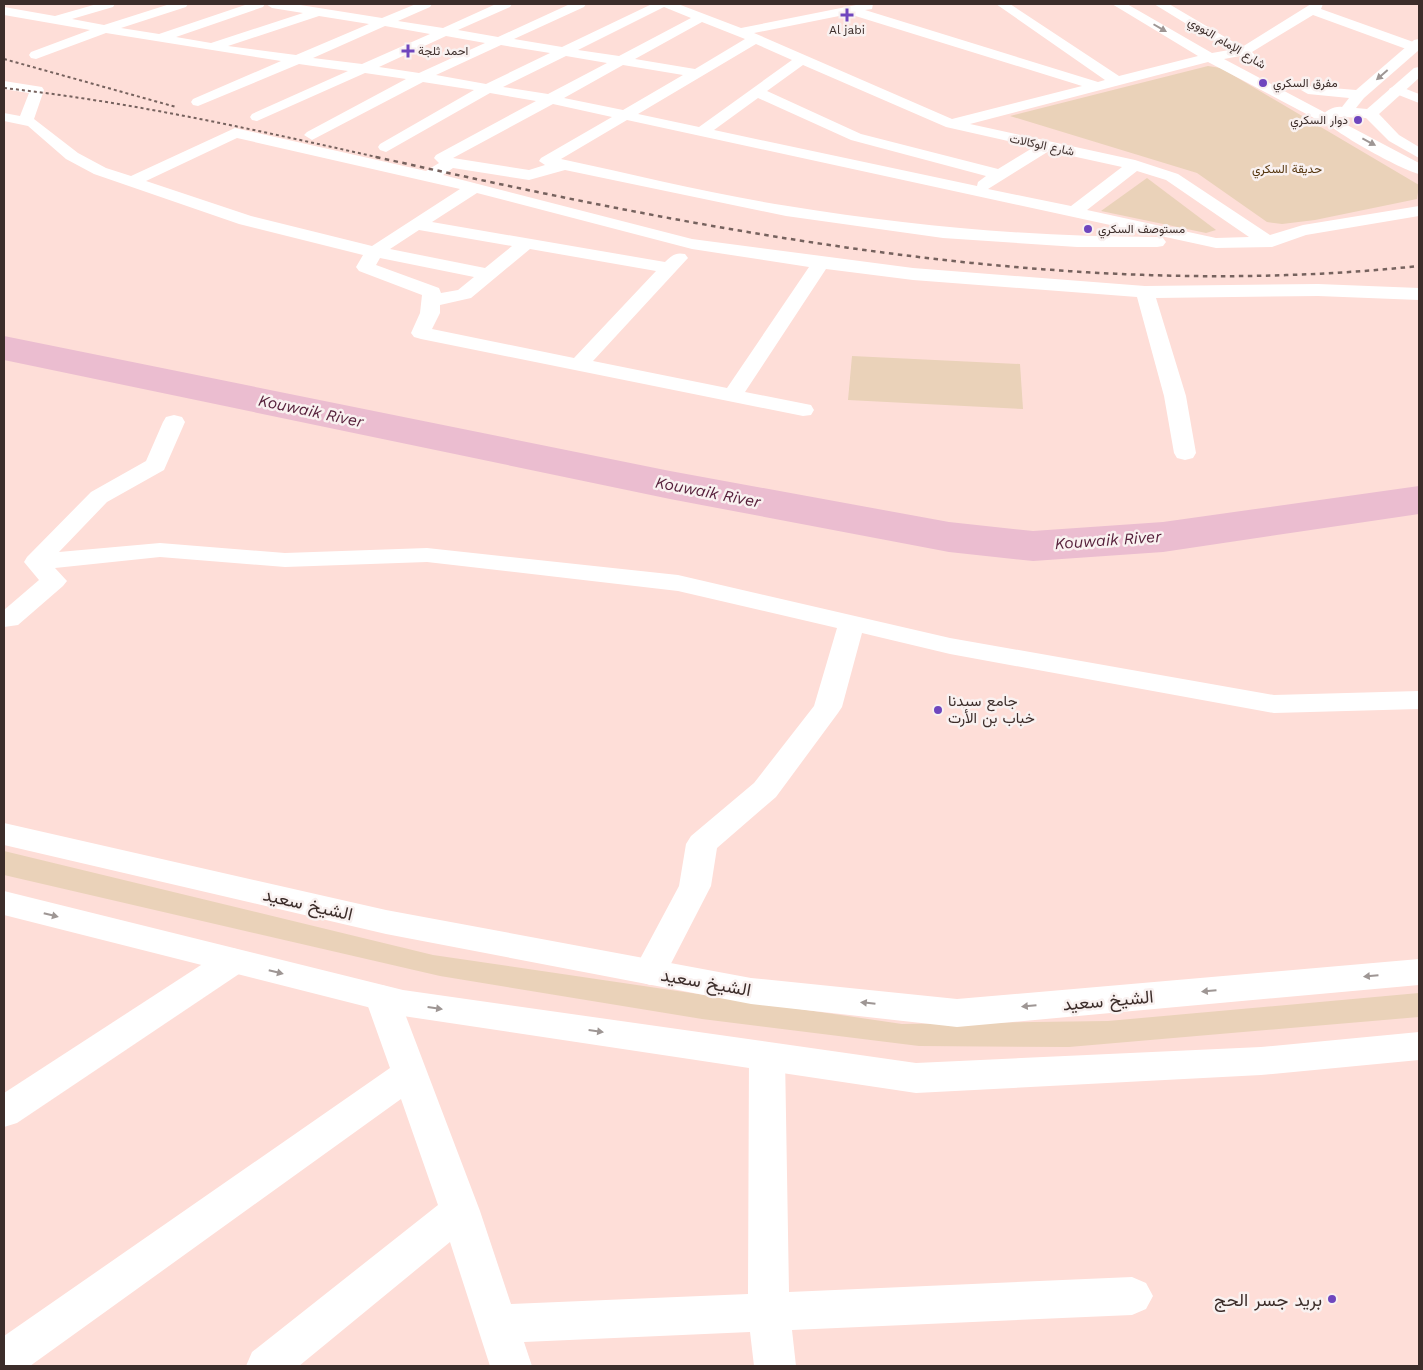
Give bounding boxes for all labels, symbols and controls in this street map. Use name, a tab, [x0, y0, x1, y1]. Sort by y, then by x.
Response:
marker: Al jabi	[841, 9, 853, 21]
street label: شارع الإمام النووي	[1184, 14, 1268, 74]
place label: Al jabi	[829, 23, 865, 37]
one-way arrow	[1154, 24, 1167, 33]
place label: احمد ثلجة	[418, 44, 468, 58]
marker: احمد ثلجة	[402, 45, 414, 57]
one-way arrow	[1377, 69, 1389, 81]
place label: مفرق السكري	[1273, 76, 1338, 93]
marker: مفرق السكري	[1257, 77, 1269, 89]
place label: دوار السكري	[1290, 113, 1348, 130]
marker: دوار السكري	[1352, 114, 1364, 126]
street label: شارع الوكالات	[1008, 131, 1076, 161]
one-way arrow	[1362, 138, 1377, 146]
park label: حديقة السكري	[1252, 162, 1322, 179]
place label: مستوصف السكري	[1098, 222, 1185, 239]
marker: مستوصف السكري	[1082, 223, 1094, 235]
water label: Kouwaik River	[257, 391, 366, 432]
water label: Kouwaik River	[654, 472, 763, 512]
water label: Kouwaik River	[1054, 527, 1163, 553]
place label: جامع سيدنا خباب بن الأرت	[948, 692, 1035, 728]
marker: جامع سيدنا خباب بن الأرت	[932, 704, 944, 716]
street label: الشيخ سعيد	[261, 884, 355, 926]
one-way arrow	[44, 911, 59, 919]
street label: الشيخ سعيد	[659, 964, 753, 1002]
one-way arrow	[269, 968, 284, 976]
one-way arrow	[1362, 973, 1378, 981]
street label: الشيخ سعيد	[1062, 986, 1155, 1016]
one-way arrow	[1201, 987, 1217, 995]
one-way arrow	[859, 999, 875, 1007]
one-way arrow	[1021, 1003, 1037, 1011]
one-way arrow	[427, 1004, 443, 1012]
one-way arrow	[588, 1028, 604, 1036]
place label: بريد جسر الحج	[1214, 1289, 1322, 1312]
marker: بريد جسر الحج	[1326, 1293, 1338, 1305]

